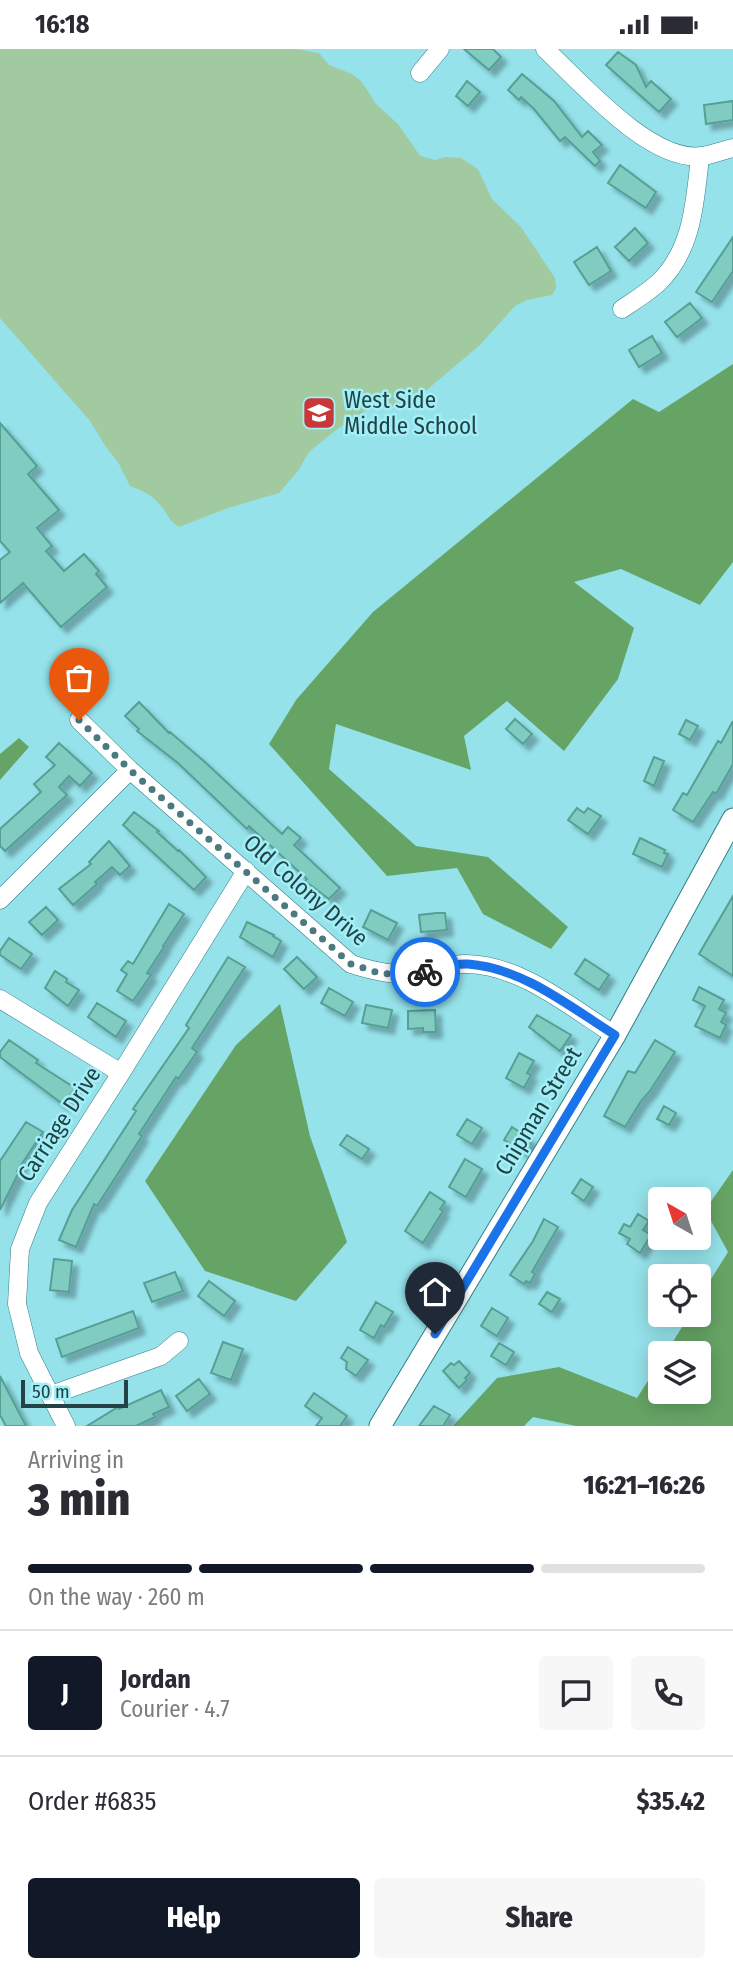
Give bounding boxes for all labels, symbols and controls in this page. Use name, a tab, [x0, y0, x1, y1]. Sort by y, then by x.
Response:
text: 16:18	[35, 9, 89, 40]
place label: West Side Middle School	[344, 386, 477, 440]
school or university icon: West Side Middle School	[300, 394, 338, 432]
pin	[49, 648, 109, 720]
icon: bag	[60, 659, 98, 697]
street label: Old Colony Drive	[238, 828, 374, 952]
courier	[390, 937, 460, 1007]
icon: bike	[406, 953, 444, 991]
street label: Chipman Street	[489, 1041, 587, 1180]
street label: Carriage Drive	[11, 1061, 107, 1187]
north arrow	[648, 1187, 710, 1249]
map controls	[648, 1187, 711, 1404]
pin	[405, 1262, 465, 1334]
button: locate	[648, 1264, 711, 1327]
icon: home	[416, 1273, 454, 1311]
button: layers	[648, 1341, 711, 1404]
scale bar	[21, 1377, 128, 1409]
text: 50 m	[32, 1380, 70, 1403]
text: Arriving in	[28, 1446, 124, 1474]
text: 16:21–16:26	[583, 1470, 705, 1501]
text: 3 min	[28, 1472, 130, 1527]
text: On the way · 260 m	[28, 1583, 205, 1611]
button: chat	[539, 1656, 613, 1730]
button: phone	[631, 1656, 705, 1730]
text: Jordan	[120, 1664, 191, 1695]
text: J	[61, 1678, 69, 1709]
text: Courier · 4.7	[120, 1695, 230, 1723]
text: Order #6835	[28, 1786, 156, 1817]
text: $35.42	[636, 1786, 705, 1817]
button: Help	[28, 1878, 360, 1958]
button: Share	[374, 1878, 705, 1958]

